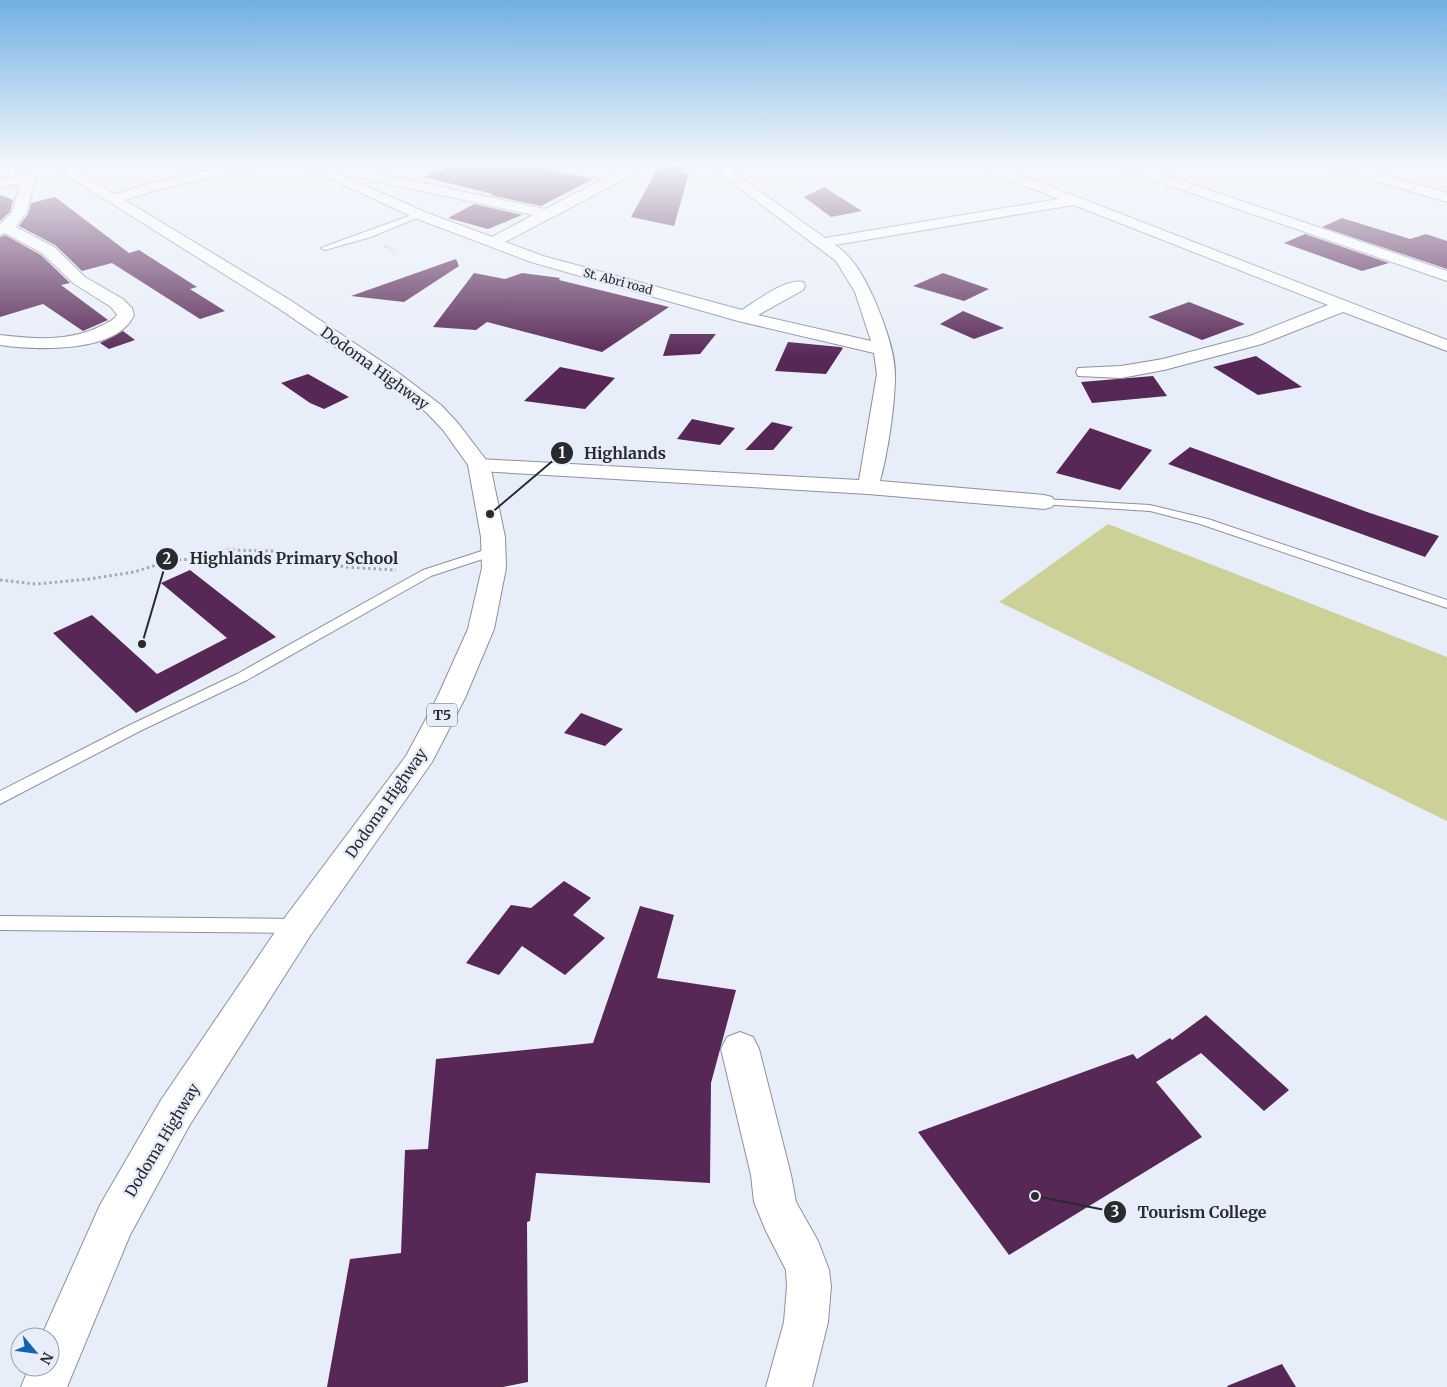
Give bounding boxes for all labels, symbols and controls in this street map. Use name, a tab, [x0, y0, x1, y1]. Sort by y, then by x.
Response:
street label: St. Abri road	[582, 265, 654, 297]
street label: Dodoma Highway	[317, 322, 433, 414]
callout: Highlands	[549, 437, 676, 468]
text: 1	[559, 443, 566, 462]
text: Highlands	[584, 443, 666, 463]
callout: Highlands Primary School	[155, 543, 408, 574]
text: Highlands Primary School	[190, 548, 398, 568]
text: 2	[163, 549, 172, 568]
road number: T5	[427, 704, 457, 726]
street label: Dodoma Highway	[341, 744, 431, 861]
street label: Dodoma Highway	[121, 1079, 204, 1200]
callout: Tourism College	[1102, 1197, 1276, 1228]
text: 3	[1111, 1202, 1119, 1221]
text: Tourism College	[1138, 1202, 1267, 1222]
north arrow	[10, 1327, 60, 1377]
text: N	[36, 1349, 57, 1368]

